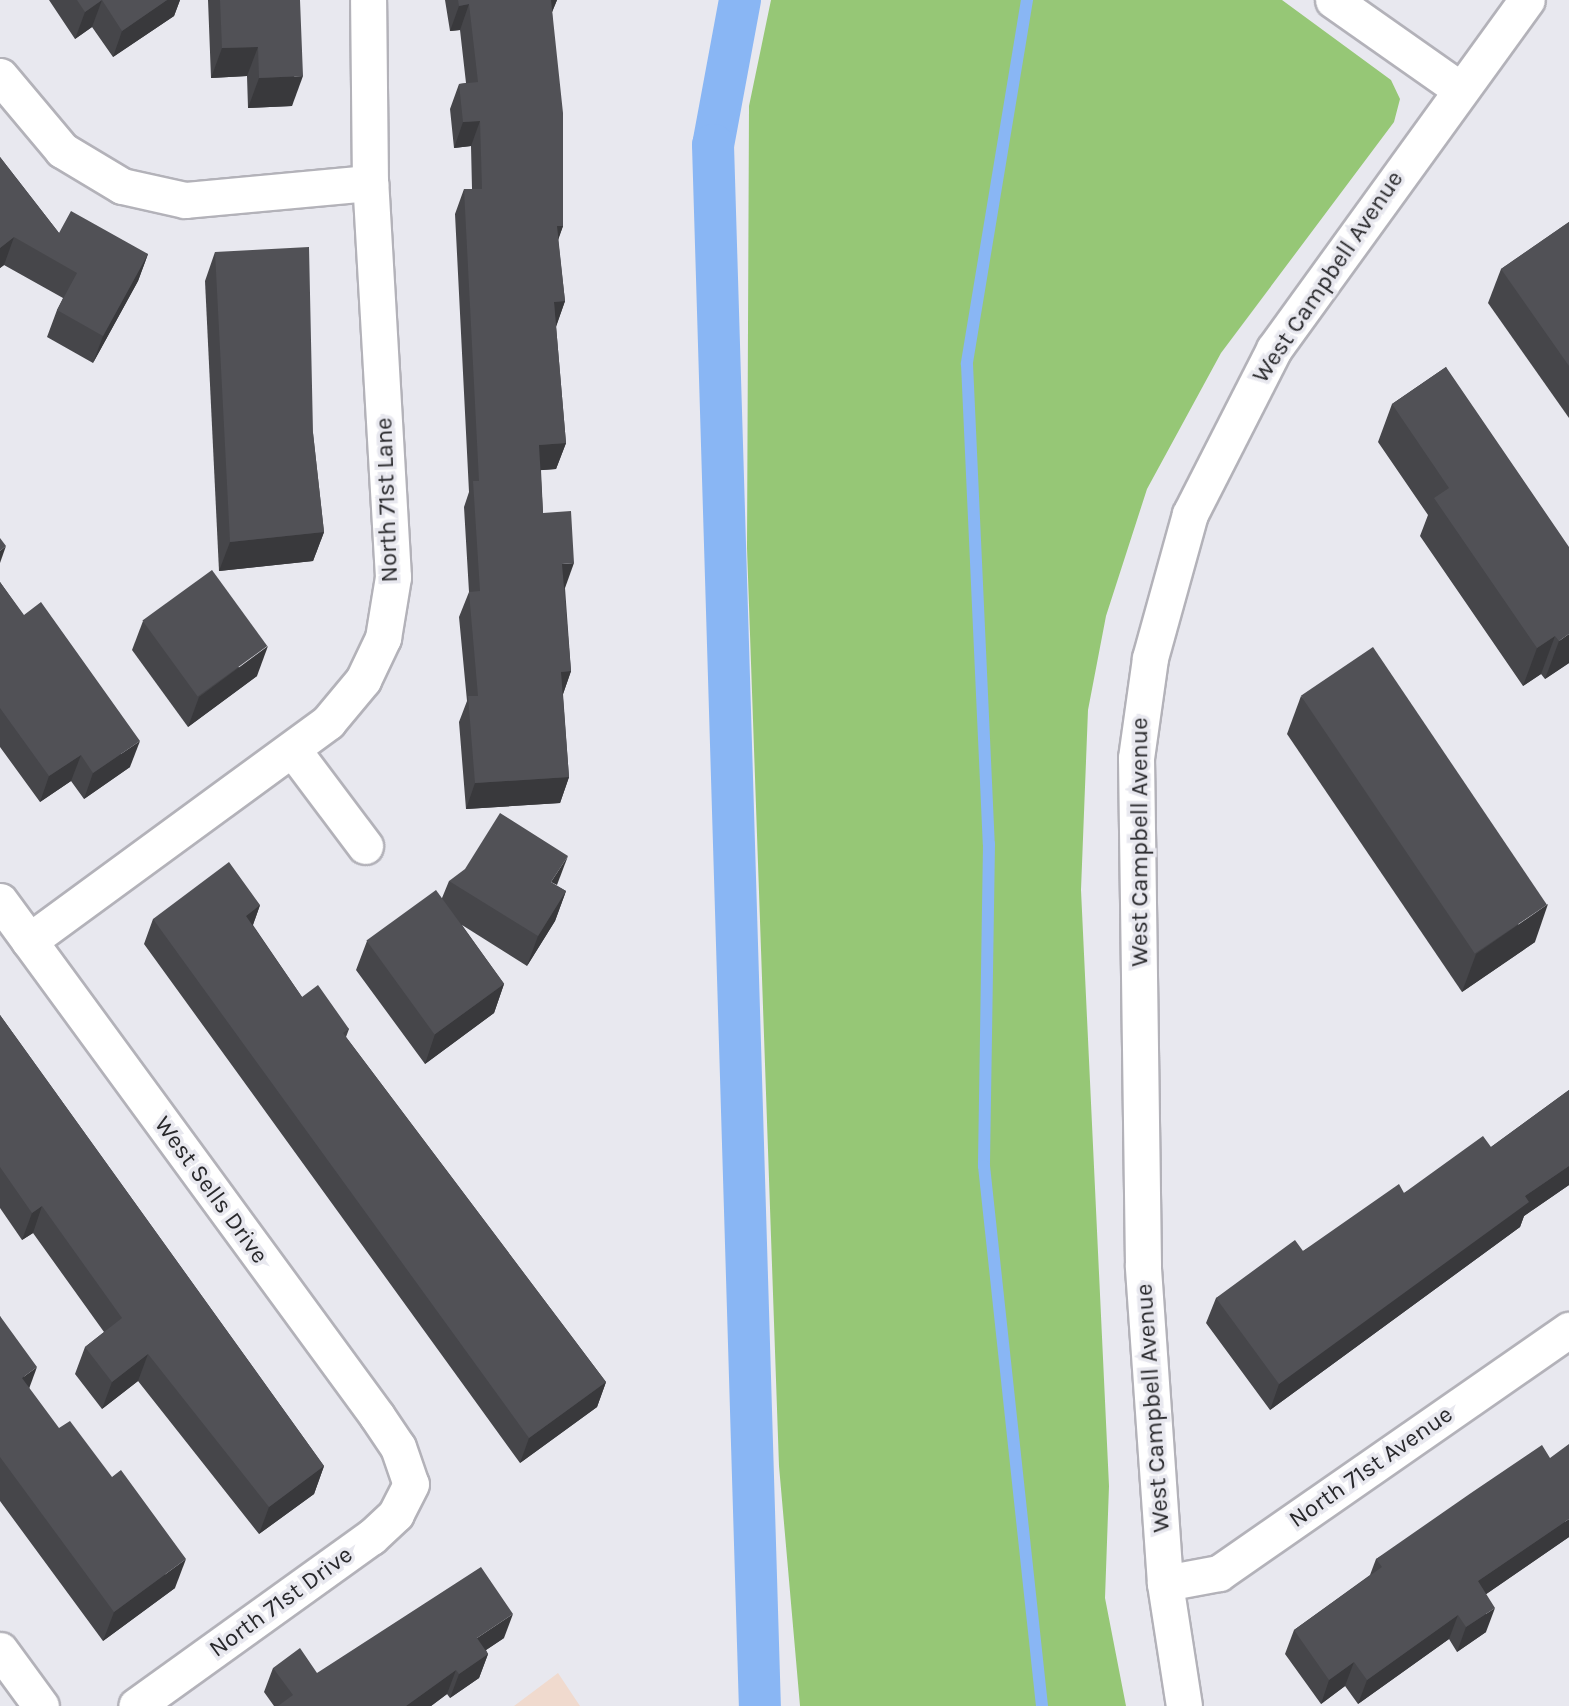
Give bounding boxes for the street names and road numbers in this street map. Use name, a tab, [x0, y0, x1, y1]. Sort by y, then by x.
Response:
street label: West Campbell Avenue	[1246, 166, 1410, 388]
street label: North 71st Lane	[370, 417, 404, 583]
street label: West Campbell Avenue	[1126, 717, 1154, 967]
street label: West Sells Drive	[148, 1111, 274, 1269]
street label: West Campbell Avenue	[1130, 1283, 1176, 1533]
street label: North 71st Avenue	[1284, 1400, 1458, 1534]
street label: North 71st Drive	[204, 1540, 358, 1664]

